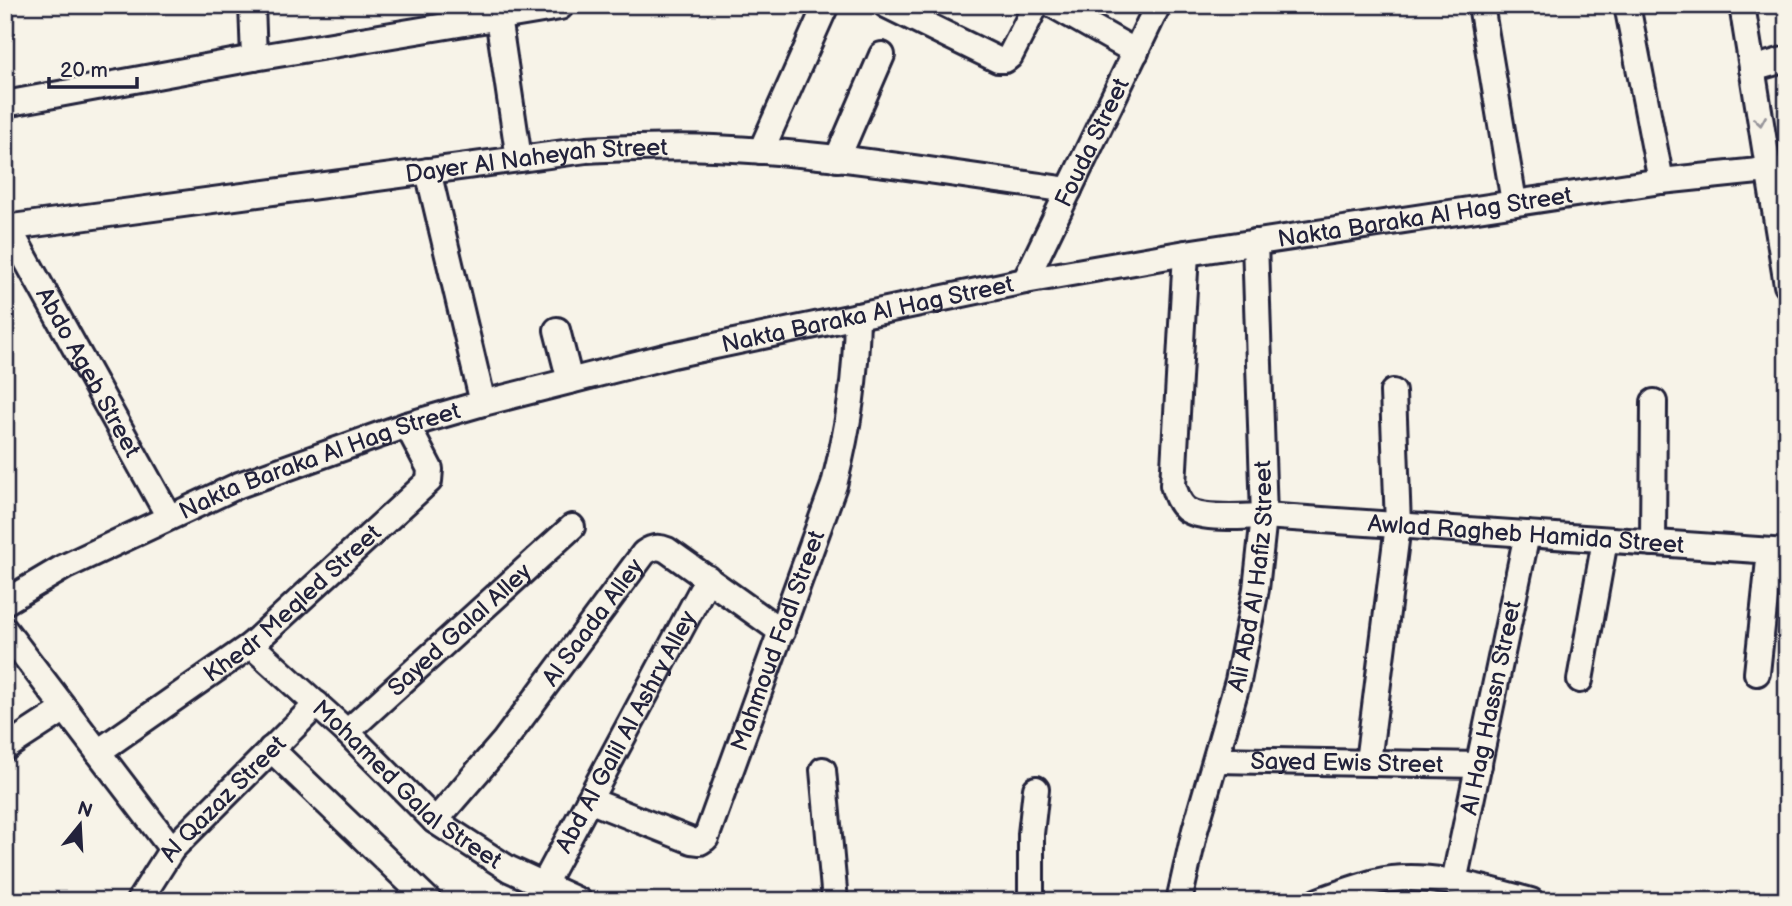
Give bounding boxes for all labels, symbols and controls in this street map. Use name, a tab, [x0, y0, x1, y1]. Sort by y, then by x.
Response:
scale bar	[49, 46, 136, 90]
text: 20 m	[60, 58, 108, 83]
street label: Fouda Street	[1049, 73, 1136, 212]
one-way arrow	[1752, 115, 1767, 127]
street label: Dayer Al Naheyah Street	[404, 133, 669, 189]
street label: Nakta Baraka Al Hag Street	[1276, 181, 1575, 254]
street label: Nakta Baraka Al Hag Street	[719, 270, 1017, 359]
street label: Abdo Ageb Street	[29, 282, 147, 463]
street label: Nakta Baraka Al Hag Street	[175, 396, 464, 526]
street label: Ali Abd Al Hafiz Street	[1222, 459, 1279, 695]
street label: Awlad Ragheb Hamida Street	[1367, 509, 1686, 560]
street label: Khedr Meqled Street	[198, 518, 388, 689]
street label: Mahmoud Fadl Street	[725, 526, 832, 755]
street label: Al Saada Alley	[536, 553, 650, 692]
street label: Sayed Galal Alley	[382, 557, 538, 703]
street label: Al Hag Hassn Street	[1454, 597, 1528, 818]
street label: Abd Al Galil Al Ashry Alley	[549, 606, 703, 858]
street label: Mohamed Galal Street	[306, 694, 508, 876]
street label: Al Qazaz Street	[154, 729, 293, 867]
street label: Sayed Ewis Street	[1250, 747, 1444, 779]
north arrow	[46, 790, 116, 860]
text: N	[74, 797, 95, 823]

